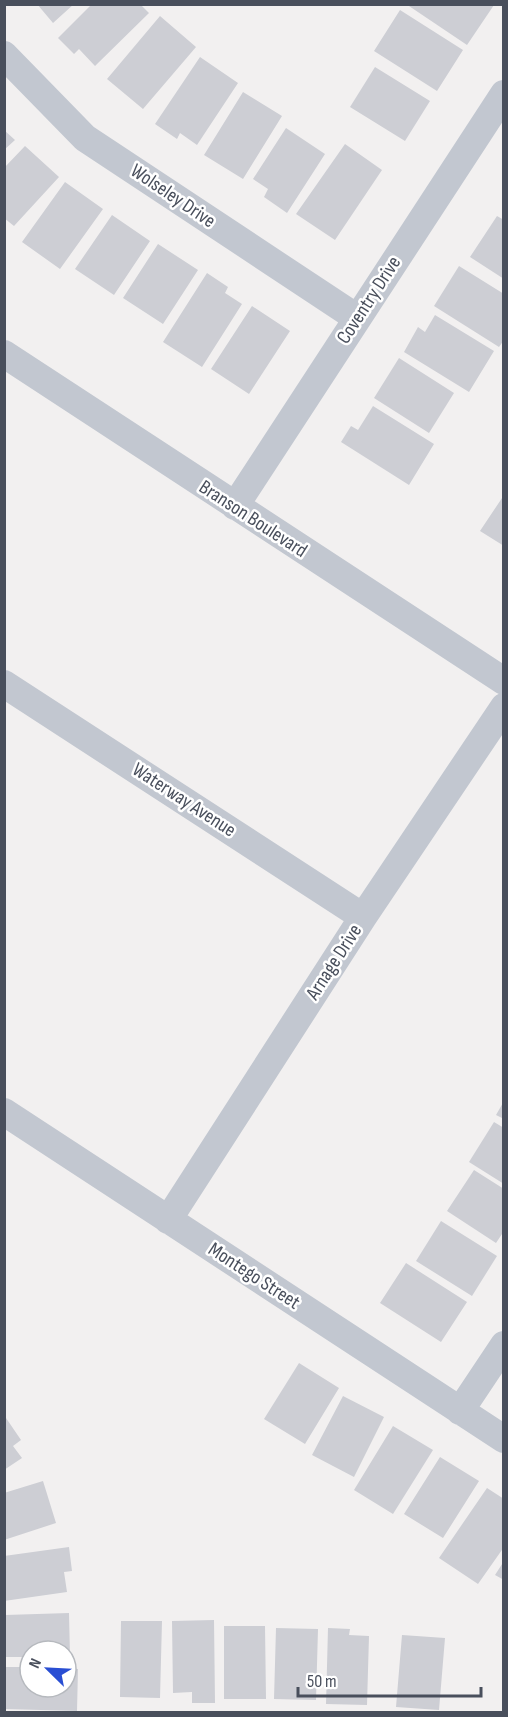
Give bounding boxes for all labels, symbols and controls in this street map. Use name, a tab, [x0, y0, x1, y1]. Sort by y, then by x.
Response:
street label: Wolseley Drive	[126, 159, 220, 233]
street label: Coventry Drive	[332, 252, 406, 348]
street label: Branson Boulevard	[195, 475, 311, 563]
street label: Waterway Avenue	[128, 758, 240, 842]
street label: Arnage Drive	[300, 920, 367, 1005]
street label: Montego Street	[204, 1237, 304, 1315]
north arrow	[18, 1639, 78, 1699]
text: N	[25, 1656, 46, 1671]
scale bar	[298, 1660, 481, 1698]
text: 50 m	[307, 1671, 337, 1692]

